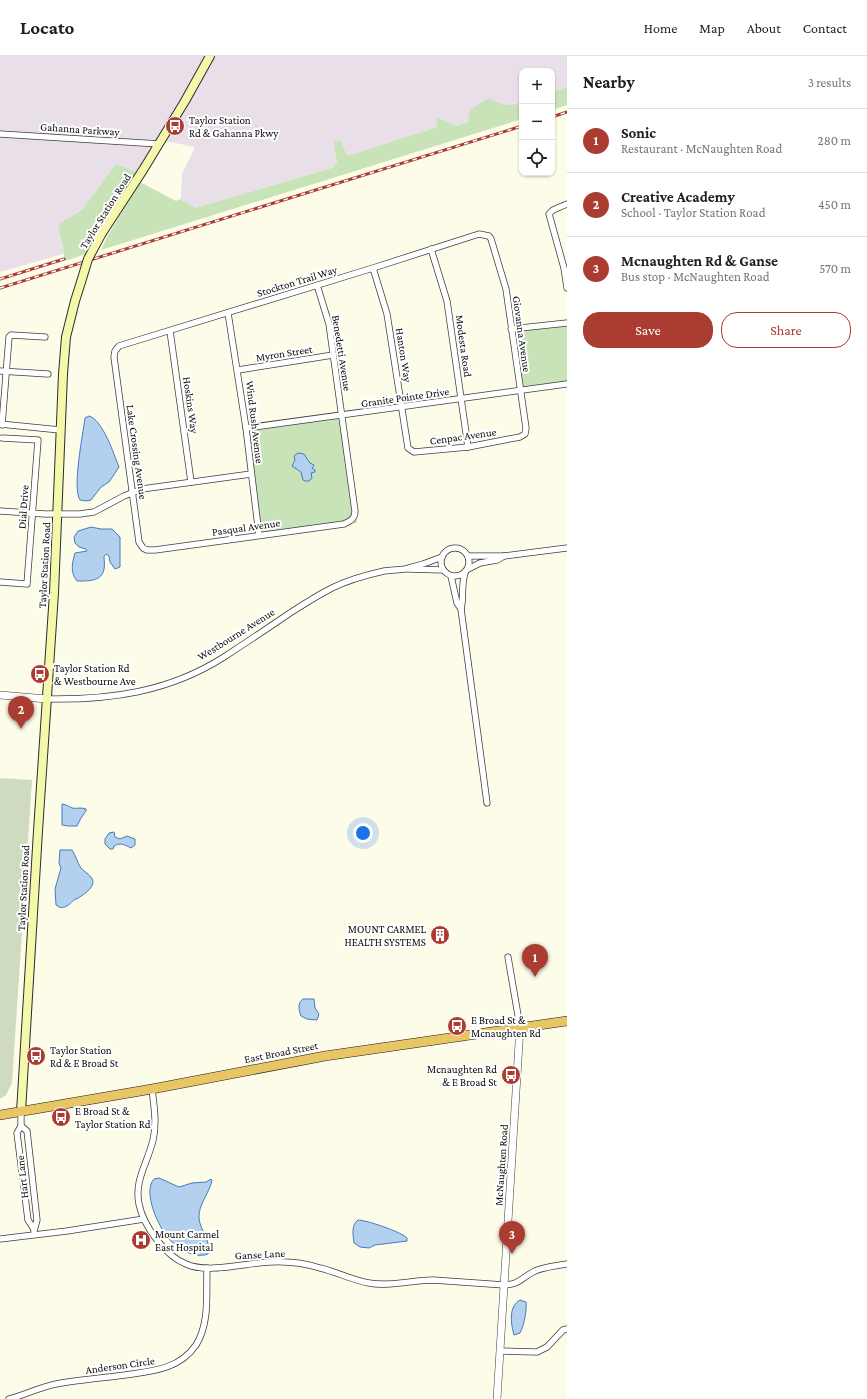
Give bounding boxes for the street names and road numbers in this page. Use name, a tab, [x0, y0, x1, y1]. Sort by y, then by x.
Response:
street label: Gahanna Parkway	[40, 120, 121, 139]
street label: Taylor Station Road	[77, 171, 134, 251]
street label: Stockton Trail Way	[255, 263, 340, 300]
street label: Giovanna Avenue	[511, 295, 533, 373]
street label: Benedetti Avenue	[330, 314, 354, 392]
street label: Modesta Road	[454, 314, 474, 378]
street label: Hanton Way	[393, 327, 414, 384]
street label: Myron Street	[255, 343, 314, 364]
street label: Hoskins Way	[180, 376, 201, 435]
street label: Wind Rush Avenue	[244, 380, 266, 464]
street label: Granite Pointe Drive	[360, 385, 450, 409]
street label: Lake Crossing Avenue	[123, 404, 150, 500]
street label: Cenpac Avenue	[429, 425, 497, 448]
street label: Dial Drive	[15, 484, 31, 529]
street label: Pasqual Avenue	[211, 516, 281, 539]
street label: Taylor Station Road	[36, 521, 53, 608]
street label: Westbourne Avenue	[195, 605, 277, 663]
street label: Taylor Station Road	[15, 844, 32, 931]
street label: East Broad Street	[243, 1039, 319, 1065]
street label: McNaughten Road	[492, 1124, 511, 1206]
street label: Hart Lane	[14, 1155, 30, 1199]
street label: Ganse Lane	[234, 1247, 286, 1261]
street label: Anderson Circle	[85, 1354, 155, 1376]

